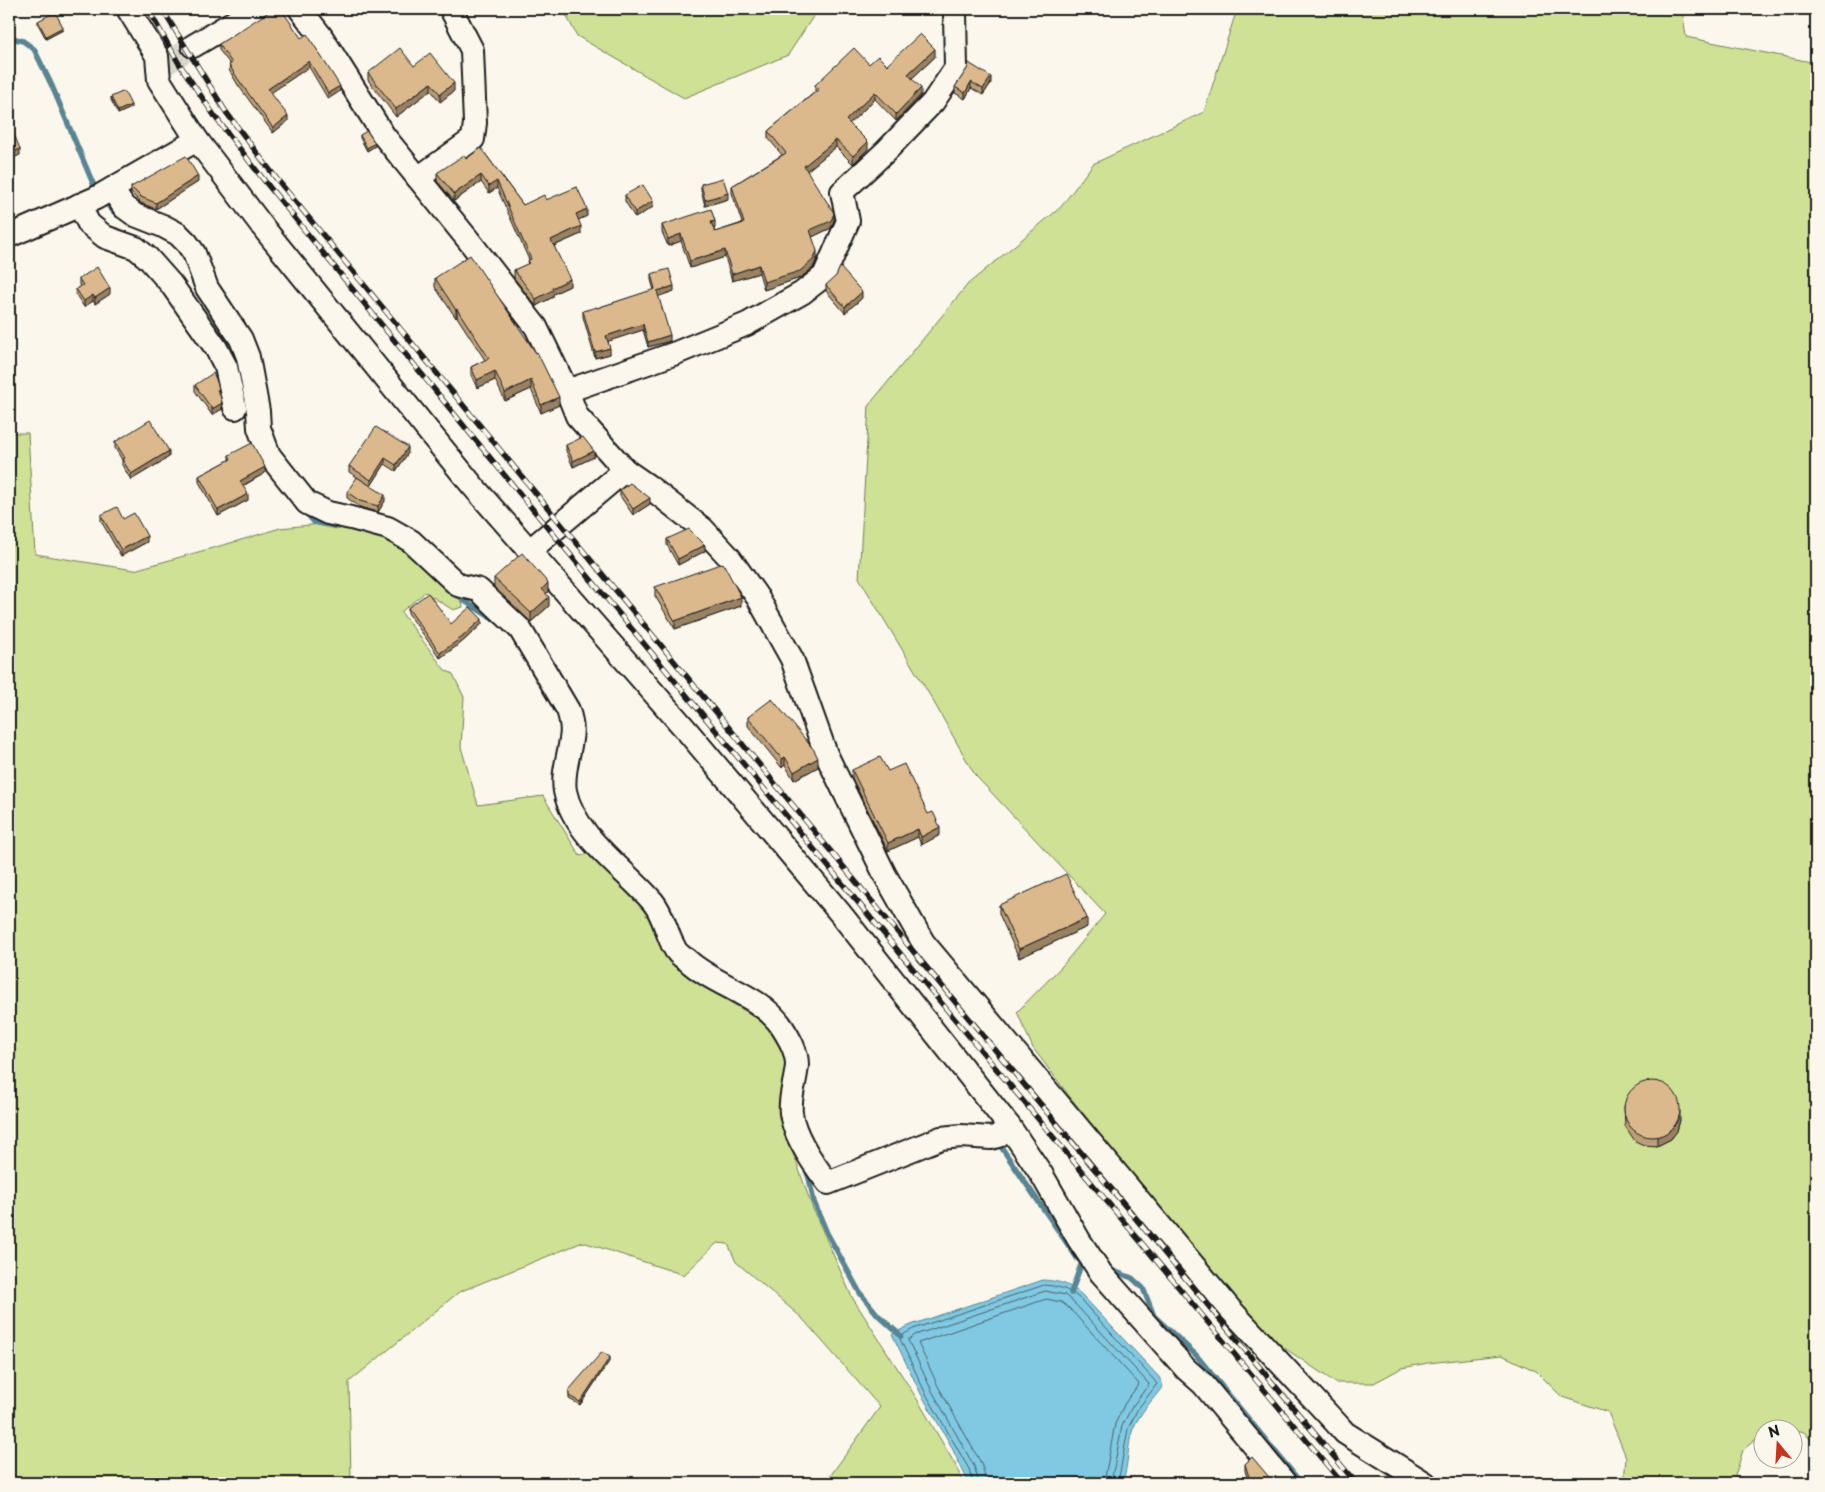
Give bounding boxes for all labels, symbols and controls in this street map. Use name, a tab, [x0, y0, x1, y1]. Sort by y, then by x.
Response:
text: N	[1765, 1419, 1782, 1443]
north arrow	[1752, 1420, 1802, 1470]

